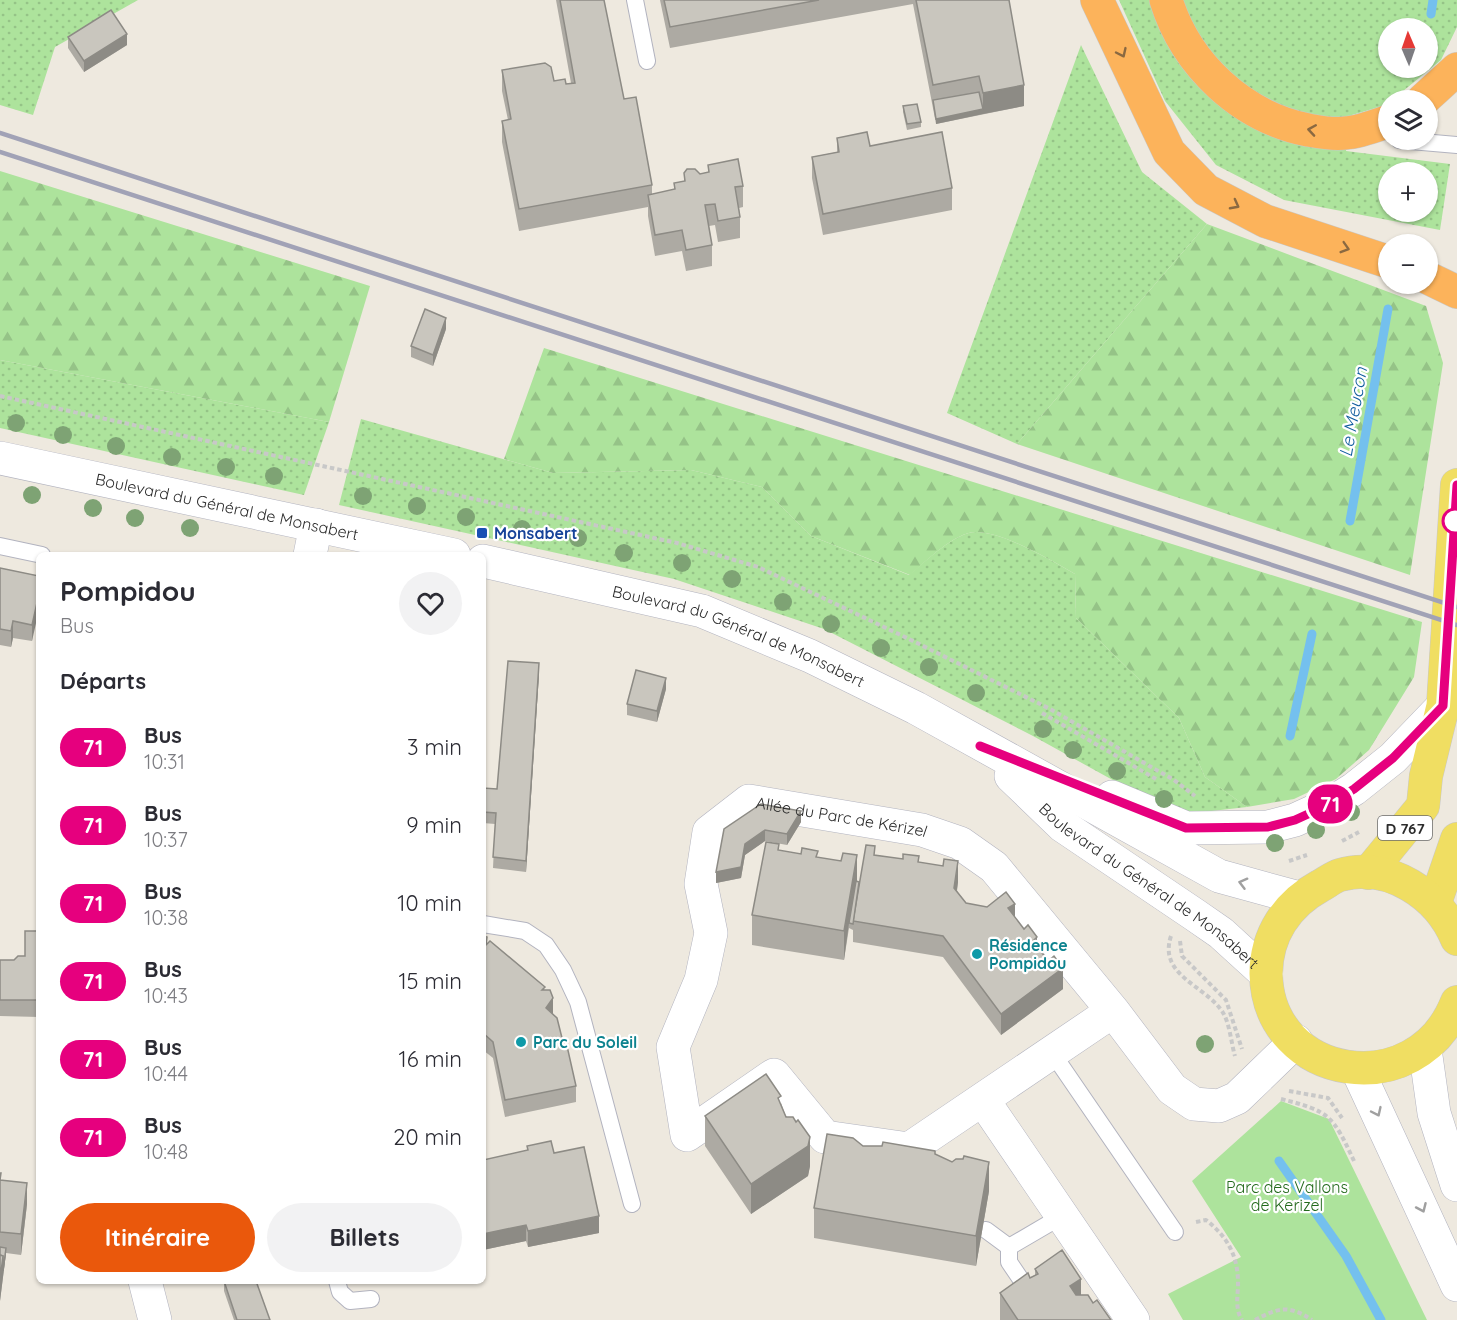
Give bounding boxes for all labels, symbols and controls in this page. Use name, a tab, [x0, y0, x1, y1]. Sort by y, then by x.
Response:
north arrow	[1378, 18, 1438, 78]
map controls	[1378, 18, 1438, 294]
one-way arrow	[1115, 46, 1127, 57]
button: layers	[1378, 90, 1438, 150]
one-way arrow	[1307, 124, 1317, 137]
button: +	[1378, 162, 1438, 222]
one-way arrow	[1229, 198, 1239, 209]
button: −	[1378, 234, 1438, 294]
one-way arrow	[1339, 241, 1350, 253]
water label: Le Meucon	[1334, 365, 1372, 459]
street label: Boulevard du Général de Monsabert	[94, 469, 360, 544]
unlabelled marker	[1442, 508, 1457, 534]
place label: Monsabert	[494, 523, 578, 543]
marker: Monsabert	[475, 526, 489, 540]
button: heart	[399, 572, 462, 635]
text: Pompidou	[60, 573, 196, 608]
street label: Boulevard du Général de Monsabert	[610, 581, 868, 691]
text: Bus	[60, 613, 94, 638]
text: Départs	[60, 667, 146, 695]
text: Bus	[144, 721, 182, 749]
text: 3 min	[407, 733, 462, 761]
text: 71	[83, 734, 103, 760]
text: 10:31	[144, 749, 185, 774]
line badge: 71	[1303, 784, 1357, 824]
text: 71	[1320, 791, 1340, 817]
street label: Allée du Parc de Kérizel	[754, 792, 930, 841]
street label: Boulevard du Général de Monsabert	[1035, 798, 1263, 973]
text: Bus	[144, 799, 182, 827]
text: 9 min	[406, 811, 462, 839]
text: 71	[83, 812, 103, 838]
road number: D 767	[1378, 816, 1432, 840]
text: 10:37	[144, 827, 188, 852]
text: Bus	[144, 877, 182, 905]
one-way arrow	[1238, 877, 1248, 890]
text: 10 min	[397, 889, 462, 917]
text: 71	[83, 890, 103, 916]
text: 10:38	[144, 905, 188, 930]
place label: Résidence Pompidou	[989, 935, 1068, 973]
marker: Résidence Pompidou	[970, 947, 984, 961]
text: Bus	[144, 955, 182, 983]
text: 15 min	[398, 967, 462, 995]
text: 71	[83, 968, 103, 994]
text: 10:43	[144, 983, 188, 1008]
place label: Parc du Soleil	[533, 1032, 637, 1052]
text: Bus	[144, 1033, 182, 1061]
marker: Parc du Soleil	[514, 1035, 528, 1049]
text: 16 min	[399, 1045, 462, 1073]
text: 71	[83, 1046, 103, 1072]
text: 10:44	[144, 1061, 188, 1086]
one-way arrow	[1370, 1105, 1382, 1116]
text: Bus	[144, 1111, 182, 1139]
text: 20 min	[393, 1123, 462, 1151]
text: 71	[83, 1124, 103, 1150]
text: 10:48	[144, 1139, 188, 1164]
park label: Parc des Vallons de Kerizel	[1226, 1177, 1348, 1215]
one-way arrow	[1414, 1201, 1426, 1212]
button: Itinéraire	[60, 1203, 255, 1272]
button: Billets	[267, 1203, 462, 1272]

